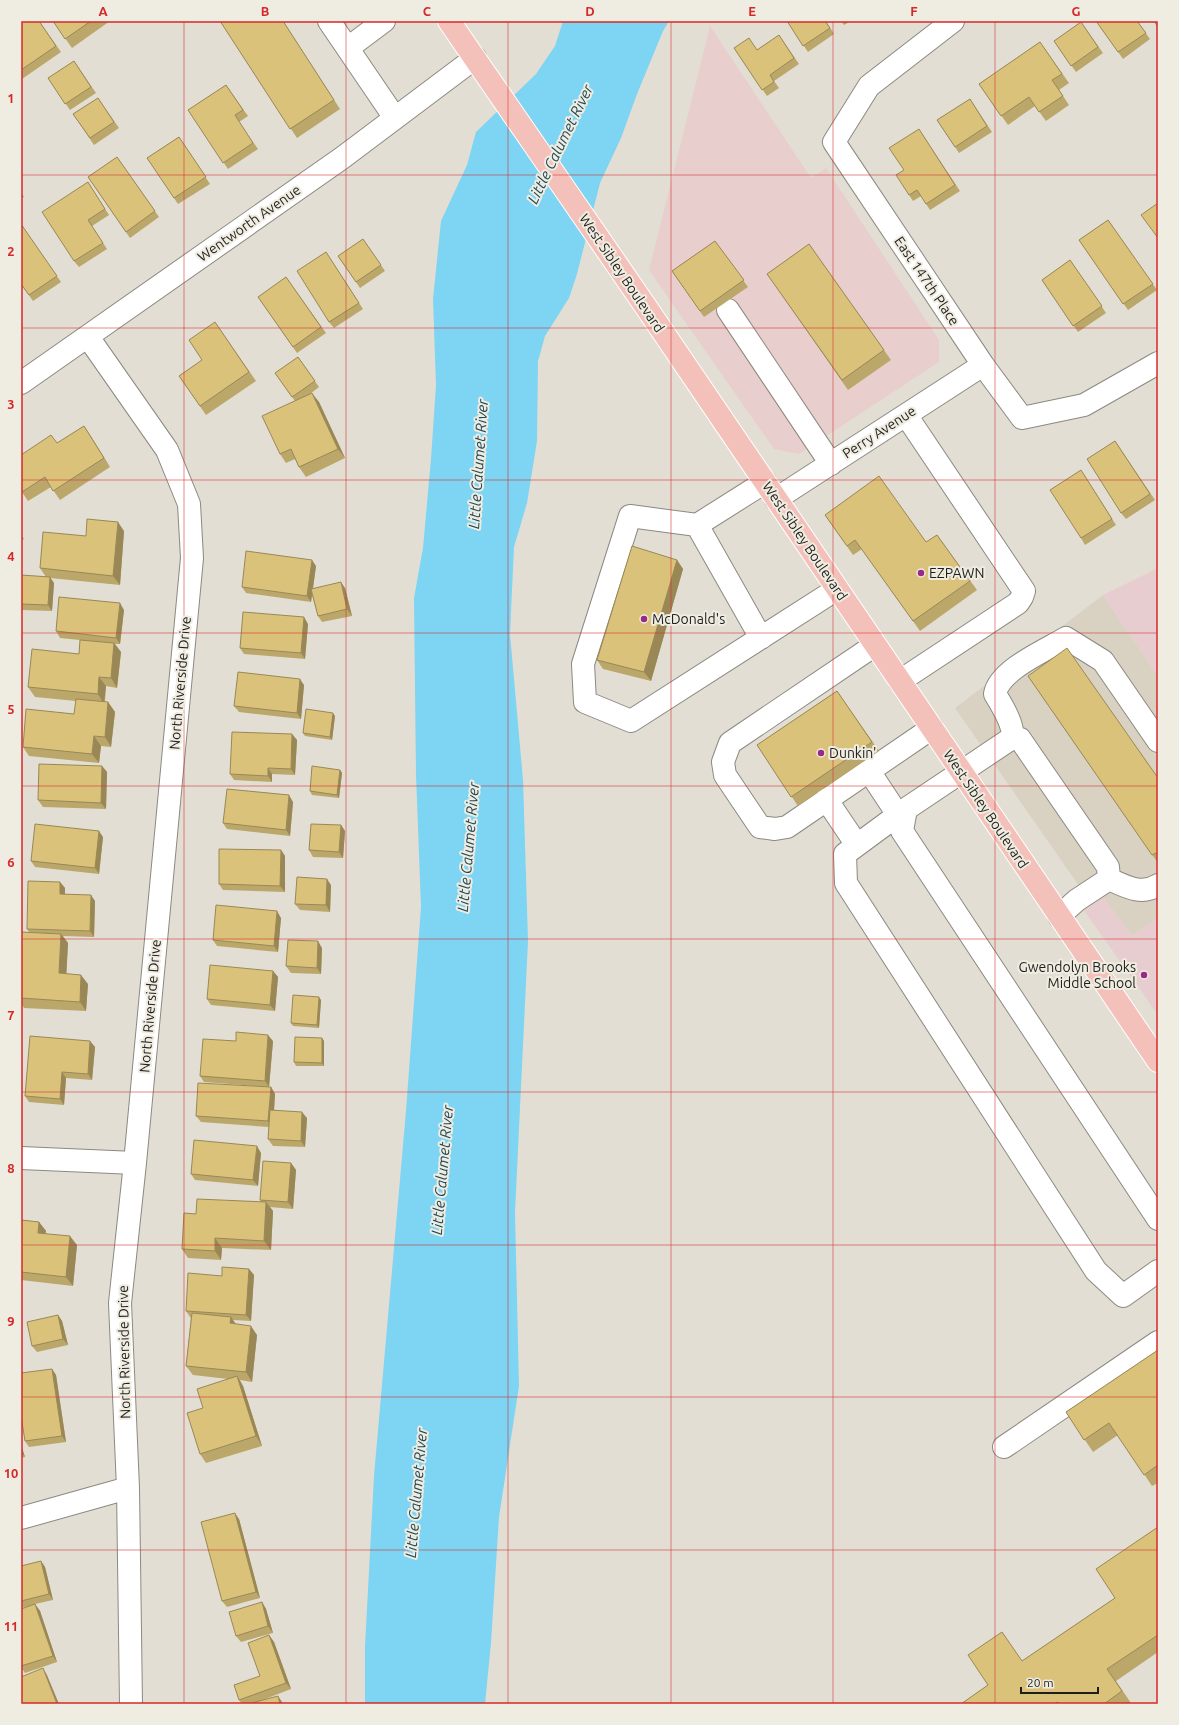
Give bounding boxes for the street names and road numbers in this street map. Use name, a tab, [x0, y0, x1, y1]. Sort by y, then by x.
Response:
street label: Wentworth Avenue	[194, 181, 304, 265]
street label: West Sibley Boulevard	[576, 211, 668, 335]
street label: East 147th Place	[891, 234, 963, 328]
street label: Perry Avenue	[839, 402, 919, 462]
street label: West Sibley Boulevard	[759, 479, 851, 603]
street label: North Riverside Drive	[166, 616, 194, 750]
street label: West Sibley Boulevard	[940, 747, 1032, 871]
street label: North Riverside Drive	[136, 939, 164, 1073]
street label: North Riverside Drive	[115, 1285, 133, 1419]

